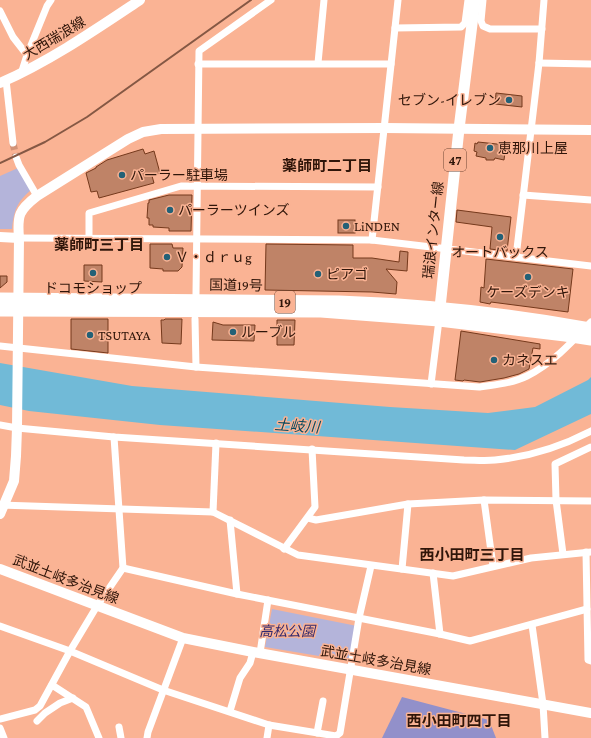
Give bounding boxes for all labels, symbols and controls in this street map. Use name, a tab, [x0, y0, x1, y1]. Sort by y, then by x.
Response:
street label: 大西瑞浪線	[20, 13, 88, 63]
place label: セブン-イレブン	[398, 92, 501, 108]
marker: セブン-イレブン	[504, 95, 514, 105]
place label: 恵那川上屋	[498, 140, 568, 156]
marker: 恵那川上屋	[485, 143, 495, 153]
road number: 47	[444, 149, 466, 171]
district label: 薬師町二丁目	[282, 158, 372, 174]
place label: パーラー駐車場	[130, 167, 228, 183]
marker: パーラー駐車場	[117, 170, 127, 180]
street label: 瑞浪インター線	[420, 180, 446, 280]
place label: パーラーツインズ	[178, 202, 289, 218]
marker: パーラーツインズ	[165, 205, 175, 215]
place label: LiNDEN	[354, 218, 400, 234]
marker: LiNDEN	[341, 221, 351, 231]
marker: オートバックス	[495, 232, 505, 242]
district label: 薬師町三丁目	[54, 237, 144, 253]
place label: オートバックス	[451, 244, 549, 260]
place label: Ｖ・ｄｒｕg	[175, 249, 252, 265]
marker: Ｖ・ｄｒｕg	[162, 252, 172, 262]
place label: ピアゴ	[326, 266, 368, 282]
marker: ドコモショップ	[88, 268, 98, 278]
marker: ピアゴ	[313, 269, 323, 279]
marker: ケーズデンキ	[523, 272, 533, 282]
street label: 国道19号	[209, 277, 263, 293]
place label: ドコモショップ	[44, 280, 142, 296]
place label: ケーズデンキ	[486, 284, 570, 300]
road number: 19	[275, 291, 295, 313]
place label: ルーブル	[241, 324, 296, 340]
place label: TSUTAYA	[98, 327, 151, 343]
marker: ルーブル	[228, 327, 238, 337]
marker: TSUTAYA	[85, 330, 95, 340]
place label: カネスエ	[502, 352, 558, 368]
marker: カネスエ	[489, 355, 499, 365]
water label: 土岐川	[274, 416, 322, 436]
district label: 西小田町三丁目	[419, 547, 525, 563]
street label: 武並土岐多治見線	[11, 551, 121, 607]
park label: 高松公園	[259, 623, 317, 639]
street label: 武並土岐多治見線	[319, 642, 433, 678]
district label: 西小田町四丁目	[406, 713, 512, 729]

